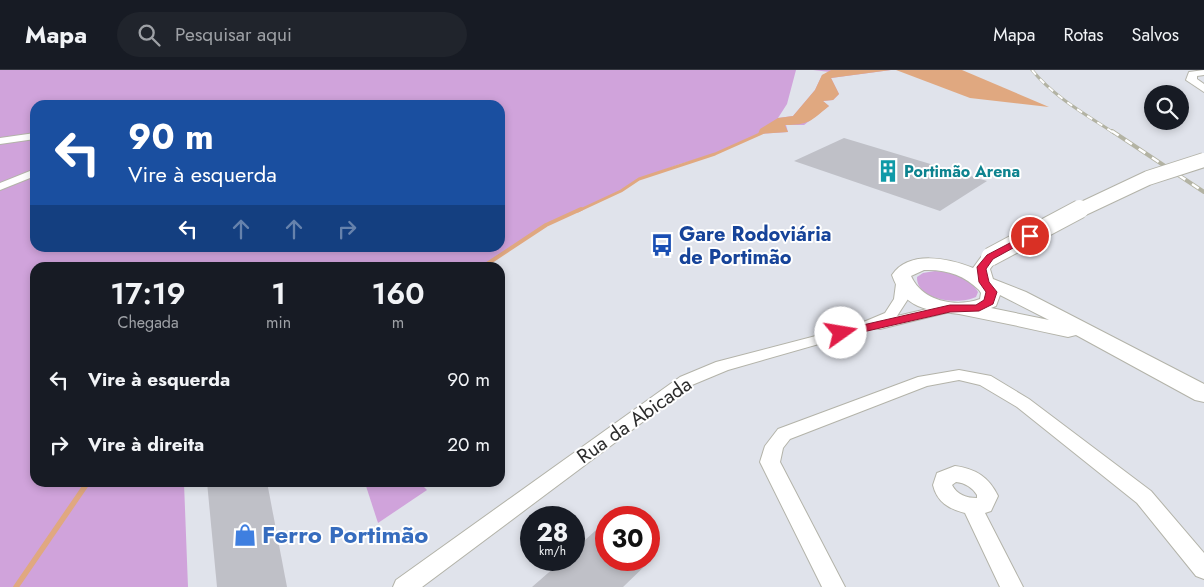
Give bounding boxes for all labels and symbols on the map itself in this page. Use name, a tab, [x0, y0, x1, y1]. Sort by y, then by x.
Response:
building icon: Portimão Arena	[875, 158, 901, 184]
place label: Portimão Arena	[904, 160, 1020, 183]
pin	[1009, 215, 1051, 257]
place label: Gare Rodoviária de Portimão	[679, 220, 831, 272]
bus stop icon: Gare Rodoviária de Portimão	[649, 232, 675, 258]
position arrow	[814, 306, 866, 358]
street label: Rua da Abicada	[571, 370, 698, 471]
speed limit sign: 30	[595, 506, 660, 571]
place label: Ferro Portimão	[262, 517, 428, 552]
shop icon: Ferro Portimão	[232, 522, 258, 548]

